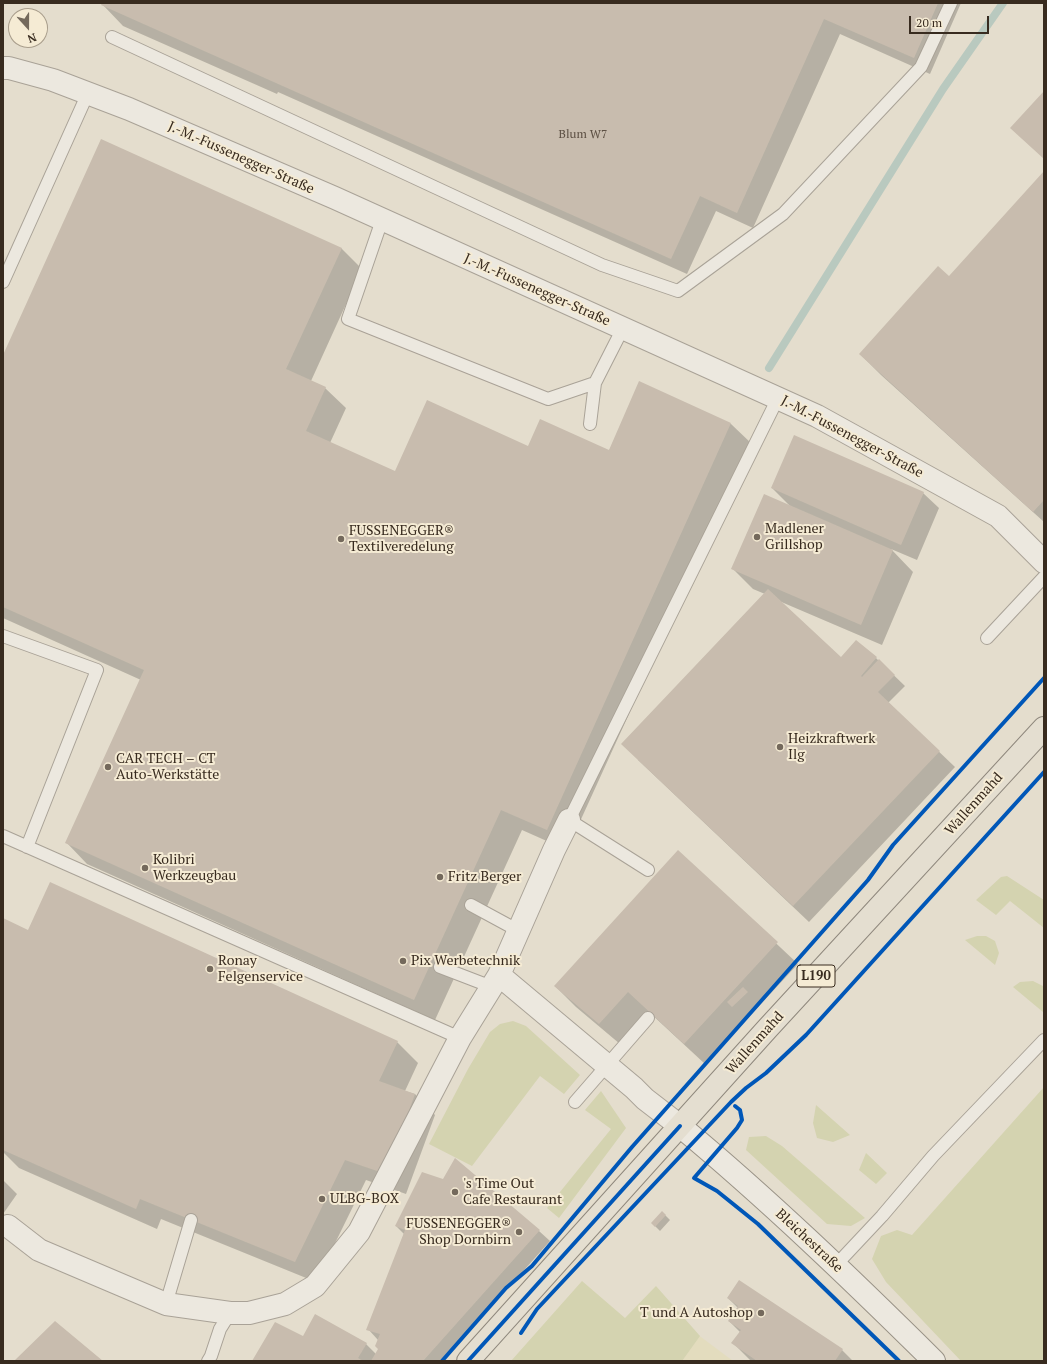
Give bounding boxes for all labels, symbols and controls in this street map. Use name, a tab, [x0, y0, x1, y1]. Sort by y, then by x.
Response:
north arrow	[8, 8, 48, 48]
scale bar	[911, 8, 991, 34]
text: 20 m	[916, 15, 942, 30]
text: N	[26, 30, 38, 46]
street label: J.-M.-Fussenegger-Straße	[165, 118, 317, 198]
house number: Blum W7	[559, 128, 607, 142]
street label: J.-M.-Fussenegger-Straße	[461, 250, 613, 330]
street label: J.-M.-Fussenegger-Straße	[778, 392, 926, 482]
place label: Madlener Grillshop	[765, 521, 824, 554]
place label: FUSSENEGGER® Textilveredelung	[349, 523, 454, 556]
marker: Madlener Grillshop	[752, 532, 762, 542]
marker: FUSSENEGGER® Textilveredelung	[336, 534, 346, 544]
place label: Heizkraftwerk Ilg	[788, 731, 875, 764]
marker: Heizkraftwerk Ilg	[775, 742, 785, 752]
place label: CAR TECH – CT Auto-Werkstätte	[116, 751, 219, 784]
marker: CAR TECH – CT Auto-Werkstätte	[103, 762, 113, 772]
street label: Wallenmahd	[942, 769, 1006, 839]
place label: Kolibri Werkzeugbau	[153, 852, 236, 884]
marker: Kolibri Werkzeugbau	[140, 863, 150, 873]
place label: Fritz Berger	[448, 869, 521, 885]
marker: Fritz Berger	[435, 872, 445, 882]
place label: Ronay Felgenservice	[218, 953, 303, 986]
place label: Pix Werbetechnik	[411, 953, 520, 969]
marker: Pix Werbetechnik	[398, 956, 408, 966]
marker: Ronay Felgenservice	[205, 964, 215, 974]
road number: L190	[797, 965, 835, 987]
street label: Wallenmahd	[723, 1008, 787, 1078]
place label: 's Time Out Cafe Restaurant	[463, 1176, 562, 1208]
marker: 's Time Out Cafe Restaurant	[450, 1187, 460, 1197]
place label: ULBG-BOX	[330, 1191, 399, 1207]
marker: ULBG-BOX	[317, 1194, 327, 1204]
street label: Bleichestraße	[772, 1206, 846, 1276]
place label: FUSSENEGGER® Shop Dornbirn	[406, 1216, 511, 1248]
marker: FUSSENEGGER® Shop Dornbirn	[514, 1227, 524, 1237]
place label: T und A Autoshop	[640, 1305, 753, 1321]
marker: T und A Autoshop	[756, 1308, 766, 1318]

